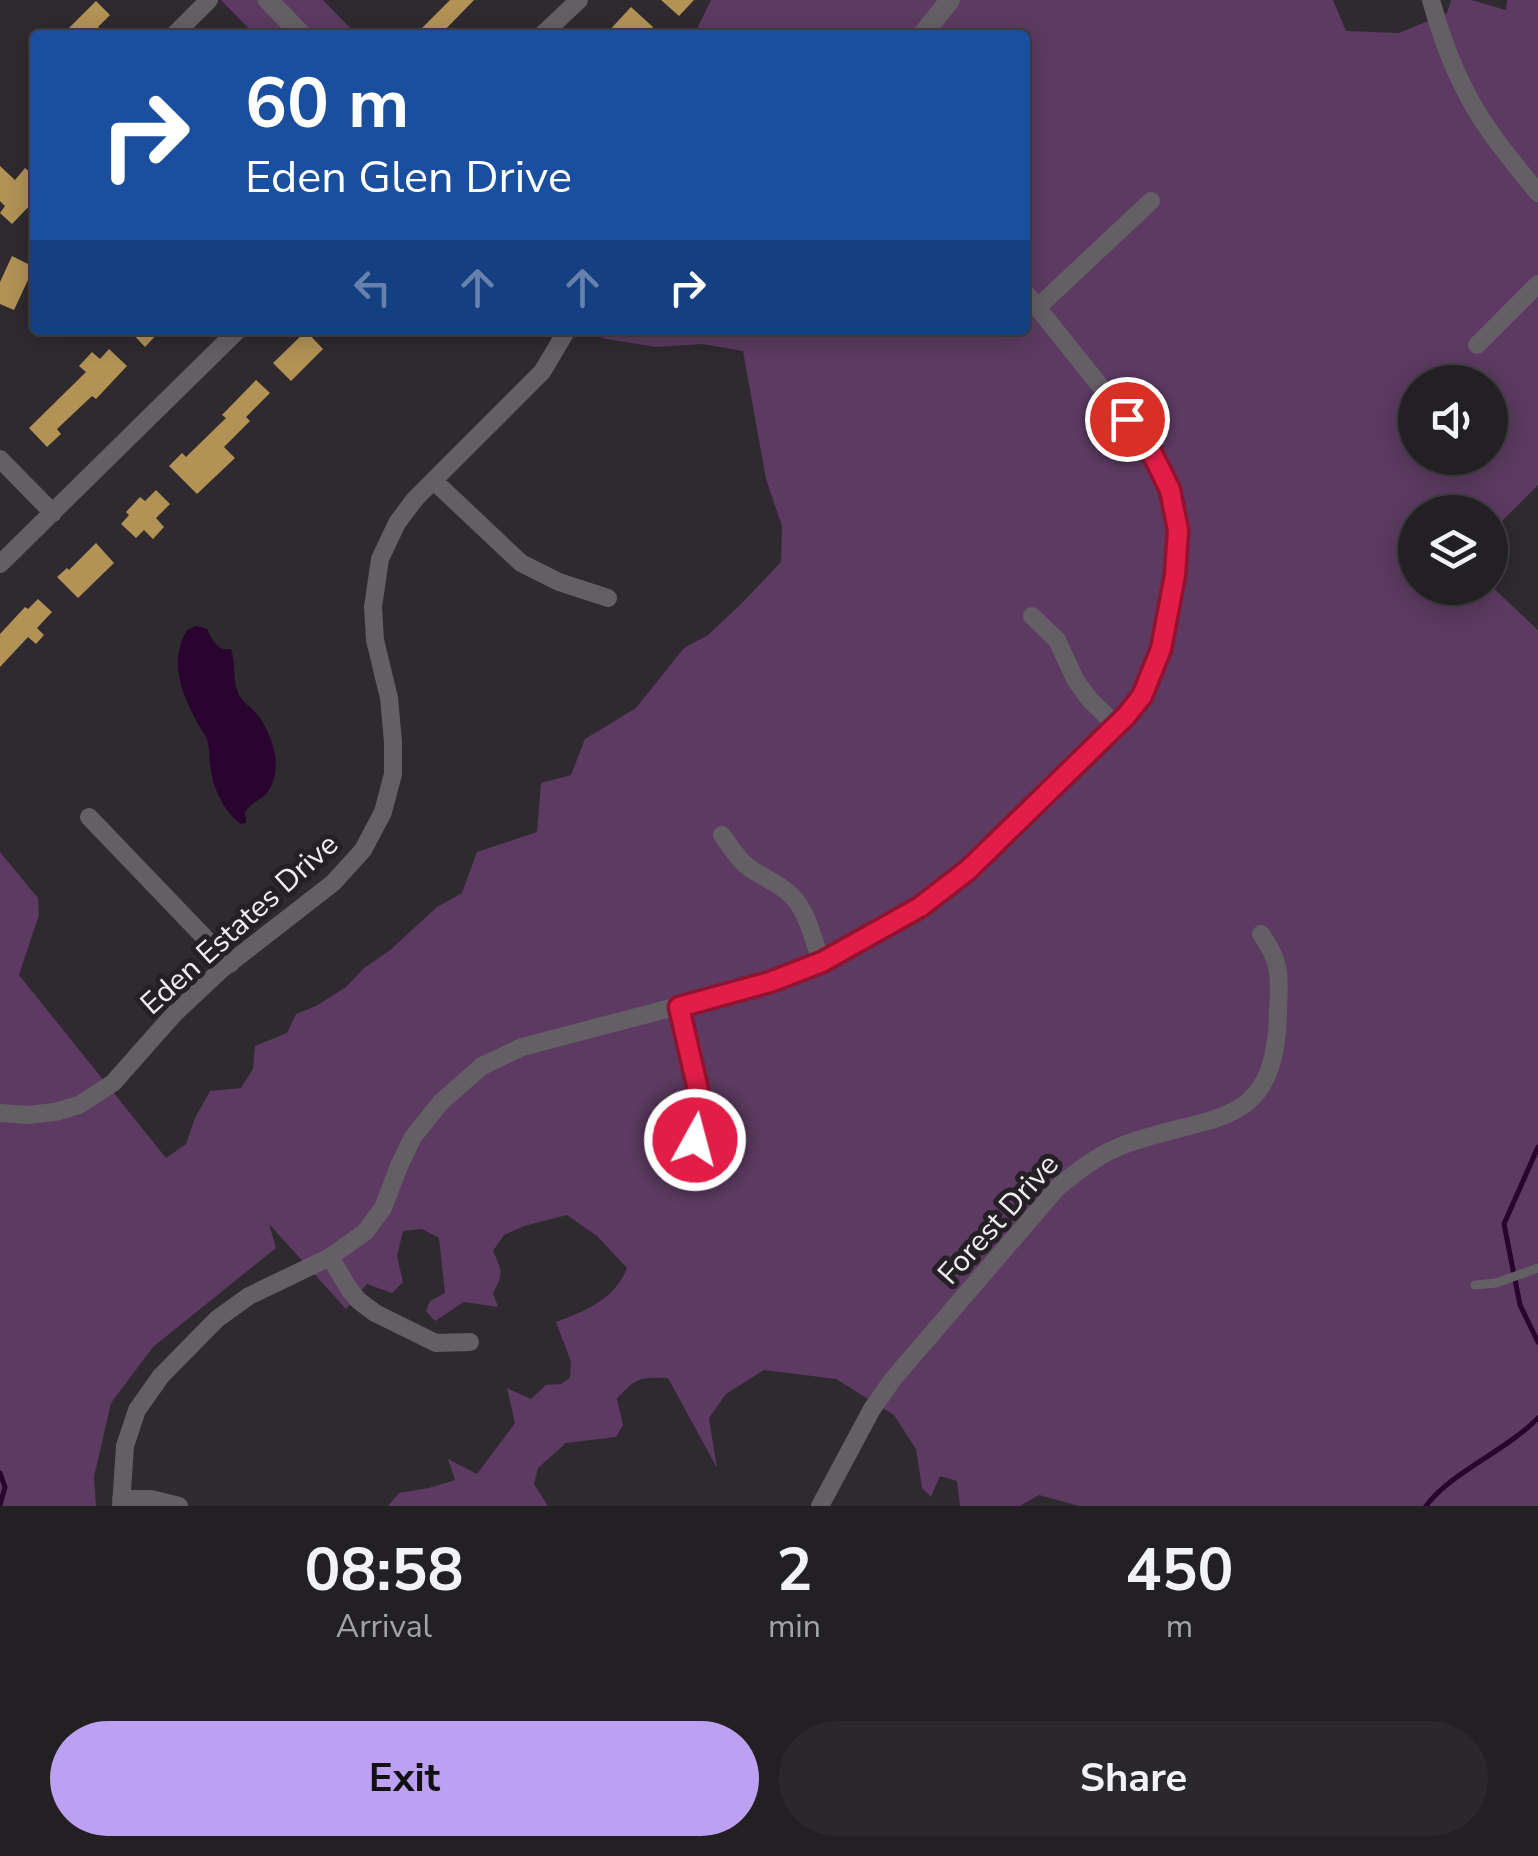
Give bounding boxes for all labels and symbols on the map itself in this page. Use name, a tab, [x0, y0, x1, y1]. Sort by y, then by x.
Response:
pin	[1085, 377, 1170, 462]
street label: Eden Estates Drive	[132, 824, 347, 1024]
position arrow	[643, 1088, 747, 1192]
street label: Forest Drive	[929, 1145, 1068, 1294]

